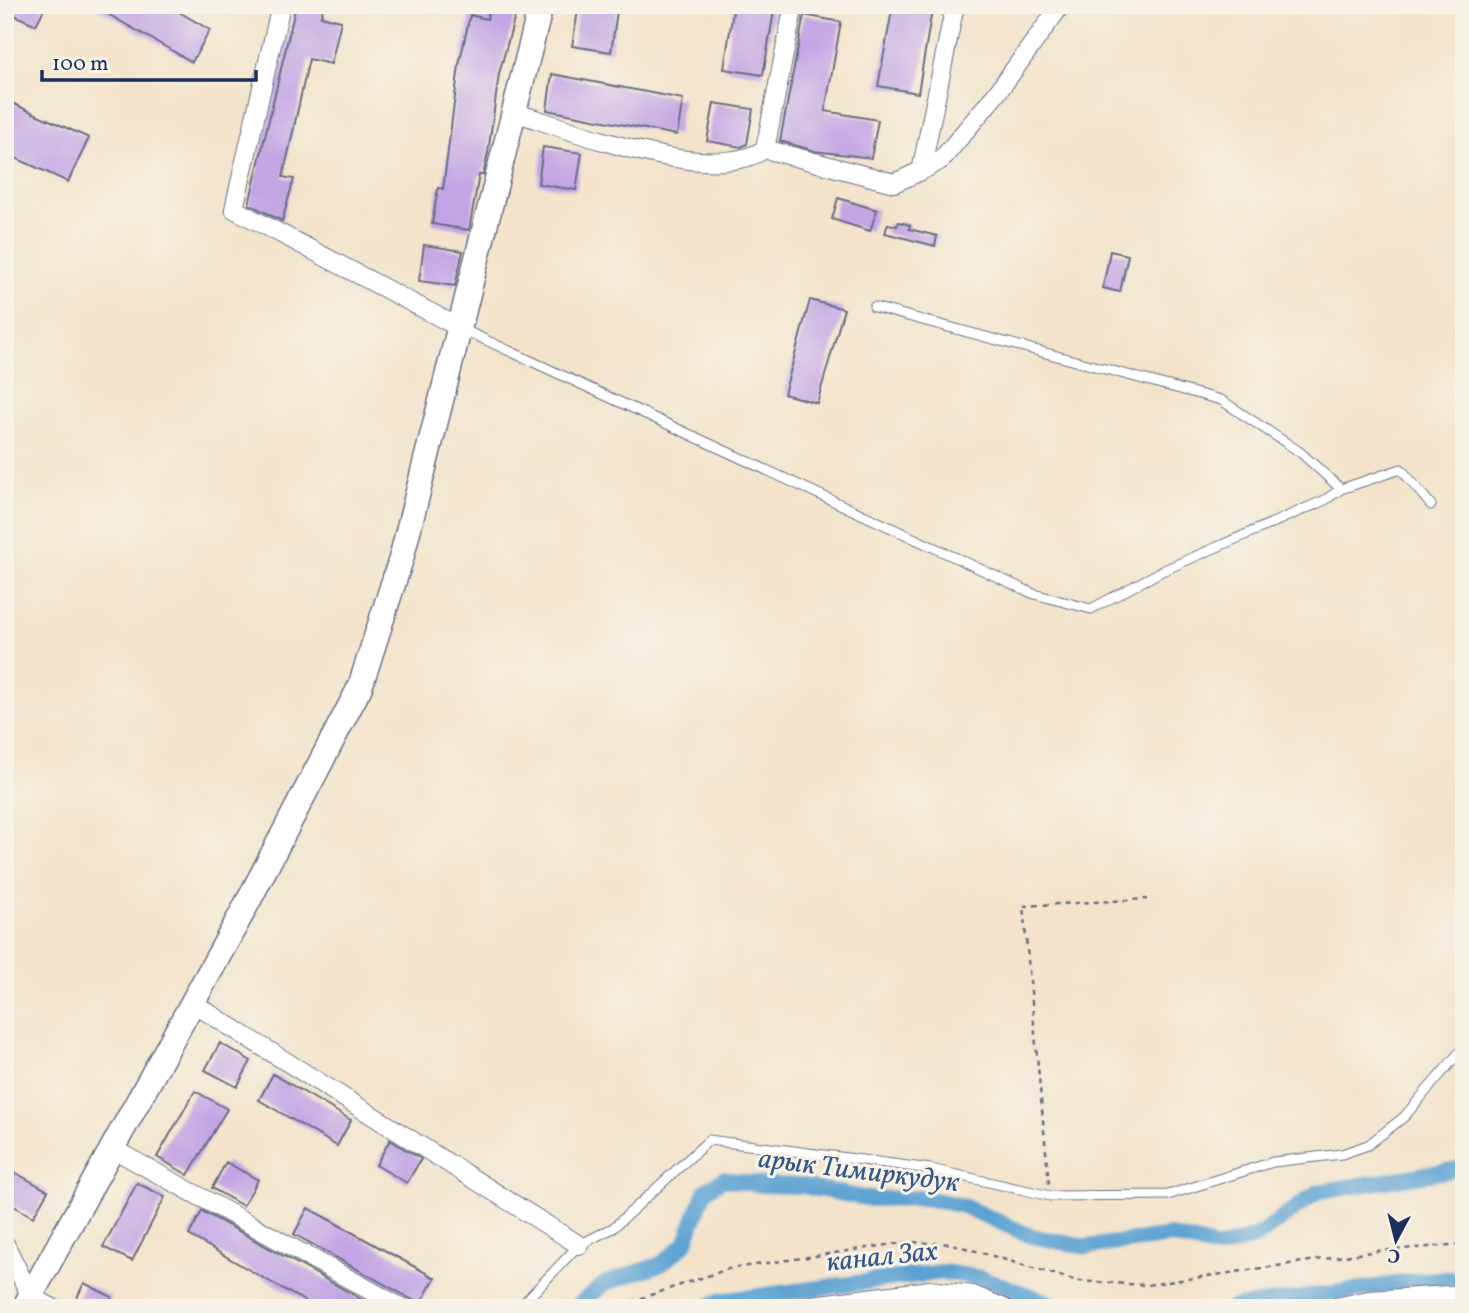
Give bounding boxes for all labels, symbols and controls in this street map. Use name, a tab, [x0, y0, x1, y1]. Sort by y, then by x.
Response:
scale bar	[42, 38, 256, 82]
text: 100 m	[52, 50, 109, 79]
water label: арык Тимиркудук	[756, 1140, 962, 1203]
north arrow	[1360, 1204, 1430, 1274]
water label: канал Зах	[824, 1232, 940, 1283]
text: С	[1387, 1241, 1402, 1269]

